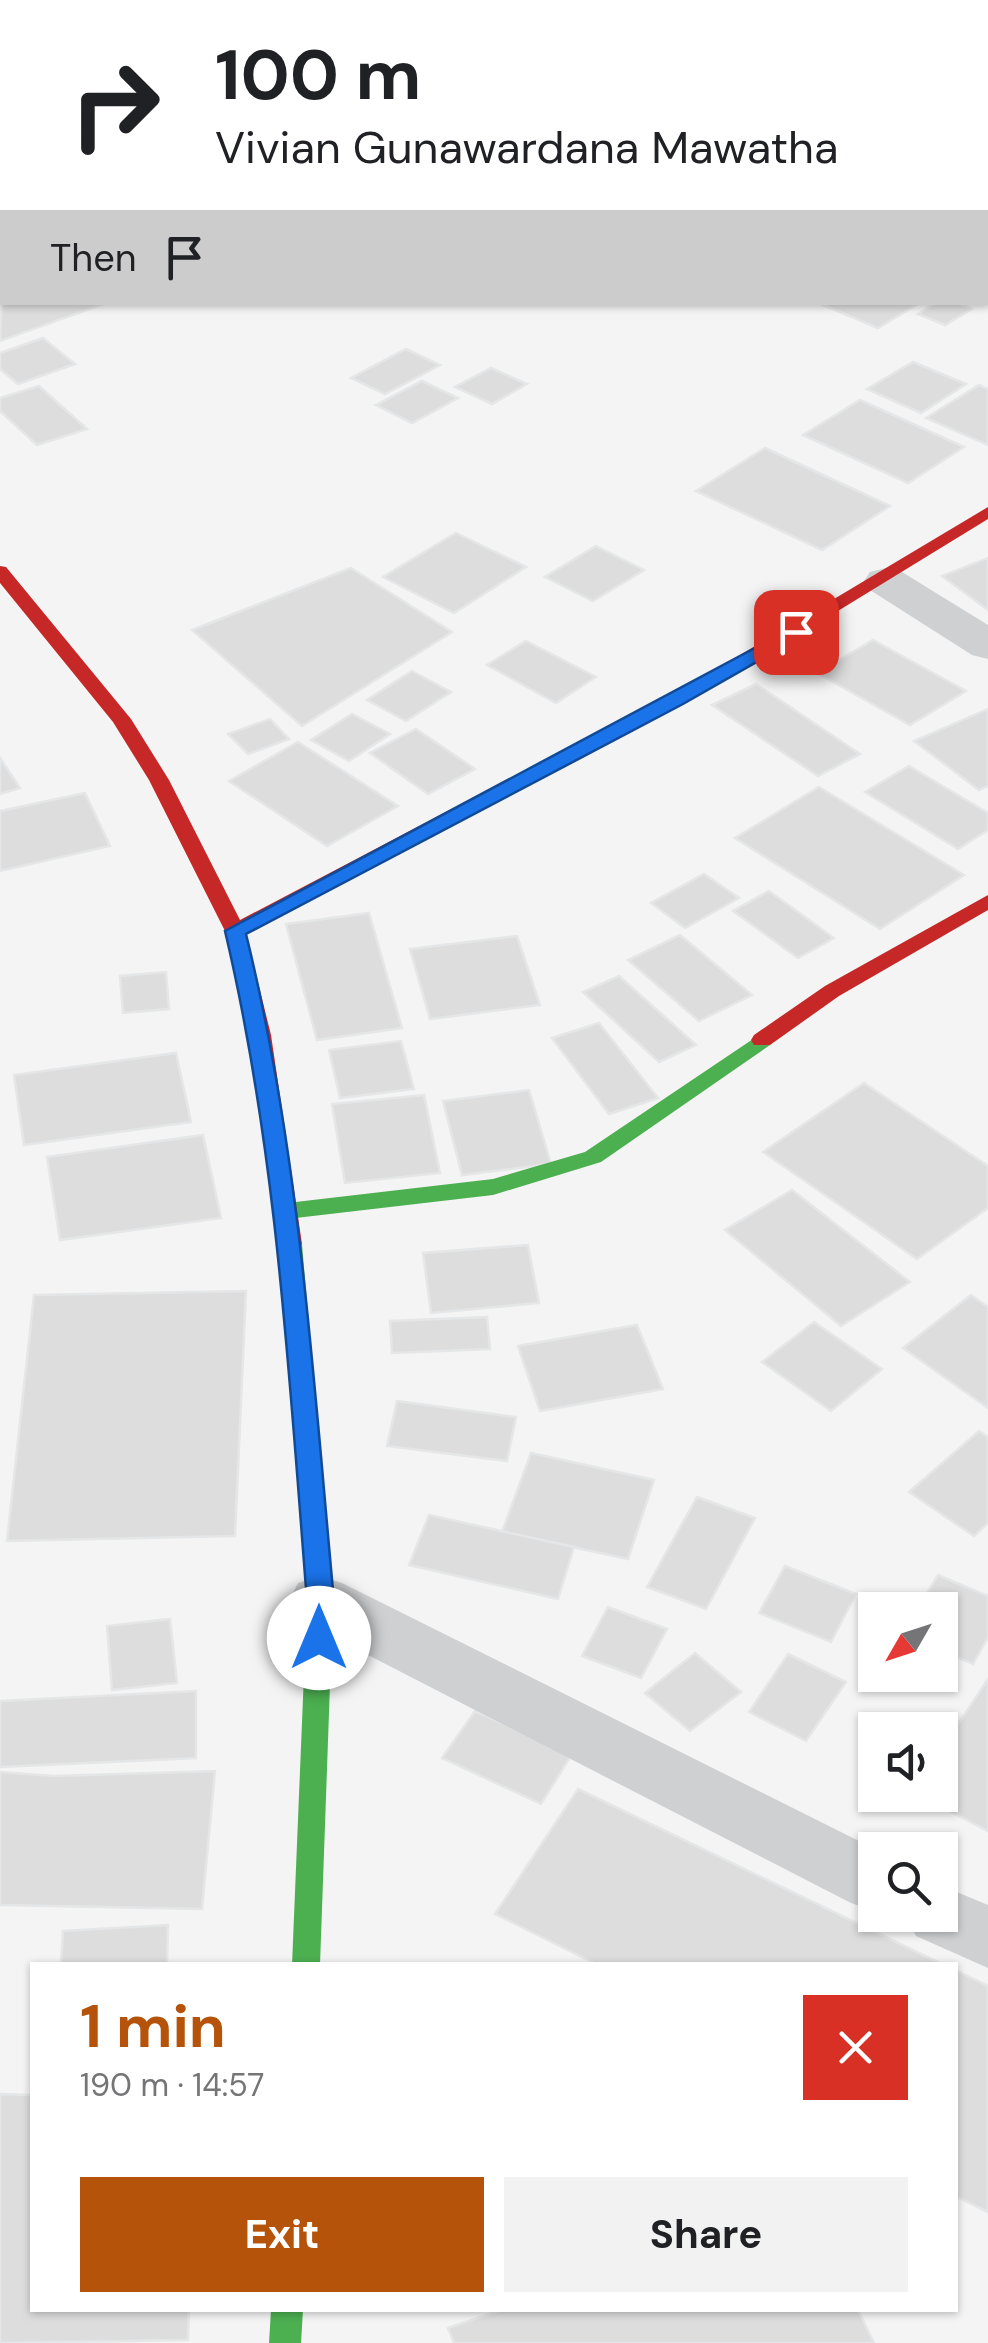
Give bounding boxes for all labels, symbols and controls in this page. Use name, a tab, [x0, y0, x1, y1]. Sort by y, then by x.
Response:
text: 100 m	[215, 30, 421, 121]
icon: right	[50, 40, 180, 170]
text: Vivian Gunawardana Mawatha	[215, 118, 838, 177]
icon: arrive	[157, 230, 212, 285]
text: Then	[50, 233, 137, 283]
pin	[754, 590, 839, 675]
icon: arrive	[769, 605, 824, 660]
position arrow	[267, 1586, 371, 1690]
north arrow	[858, 1592, 958, 1692]
map controls	[858, 1592, 958, 1932]
button: sound	[858, 1712, 958, 1812]
button: search	[858, 1832, 958, 1932]
text: 1 min	[80, 1987, 226, 2066]
button: close	[803, 1995, 908, 2100]
text: 190 m · 14:57	[80, 2064, 264, 2106]
button: Exit	[80, 2177, 484, 2292]
button: Share	[504, 2177, 908, 2292]

